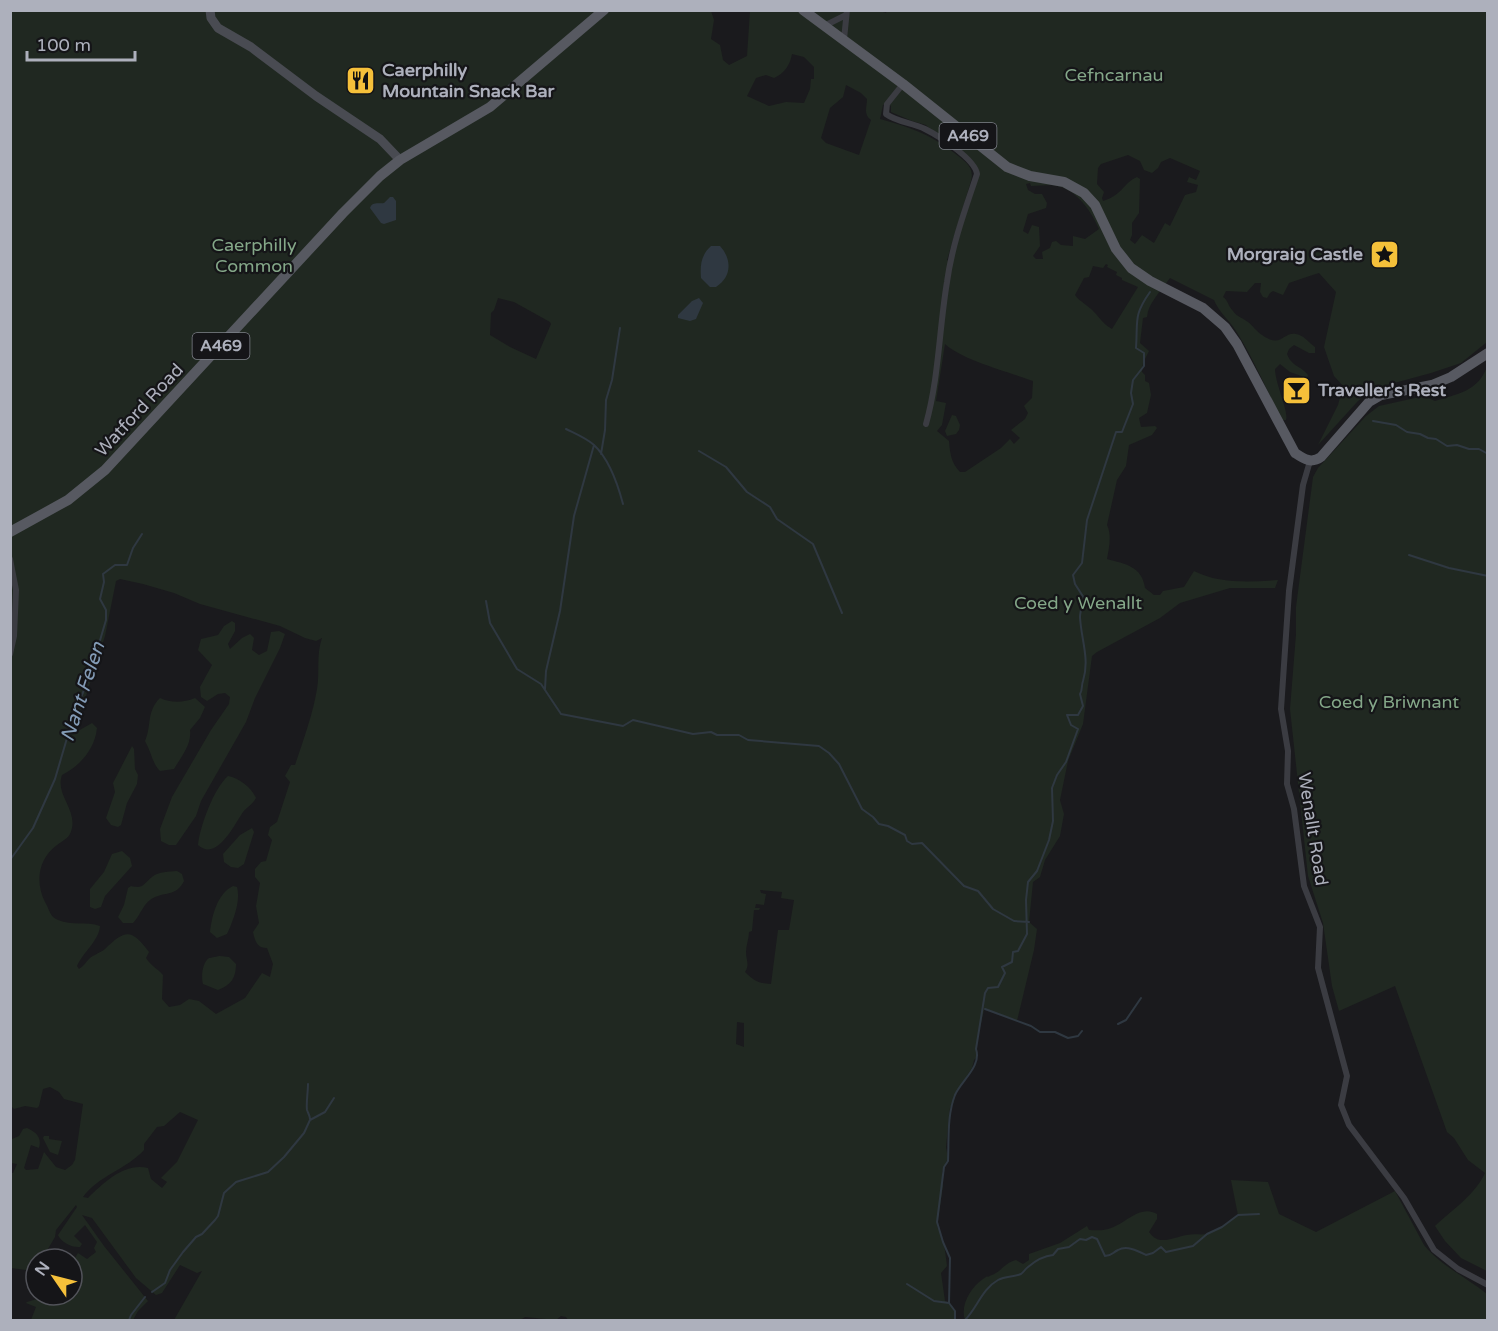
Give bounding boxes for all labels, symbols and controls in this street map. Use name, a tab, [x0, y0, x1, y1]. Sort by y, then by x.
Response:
scale bar	[27, 24, 135, 62]
text: 100 m	[36, 34, 91, 56]
place label: Caerphilly Mountain Snack Bar	[382, 59, 556, 102]
restaurant icon: Caerphilly Mountain Snack Bar	[345, 64, 377, 96]
park label: Cefncarnau	[1065, 64, 1163, 86]
road number: A469	[940, 123, 996, 149]
park label: Caerphilly Common	[211, 234, 297, 277]
place icon: Morgraig Castle	[1368, 238, 1400, 270]
place label: Morgraig Castle	[1227, 243, 1363, 265]
road number: A469	[192, 333, 250, 359]
street label: Watford Road	[90, 359, 188, 461]
bar icon: Traveller's Rest	[1281, 374, 1313, 406]
place label: Traveller's Rest	[1317, 379, 1446, 401]
park label: Coed y Wenallt	[1014, 592, 1142, 614]
water label: Nant Felen	[56, 638, 111, 745]
park label: Coed y Briwnant	[1319, 691, 1459, 713]
street label: Wenallt Road	[1293, 771, 1333, 887]
north arrow	[24, 1247, 84, 1307]
text: N	[31, 1258, 54, 1280]

